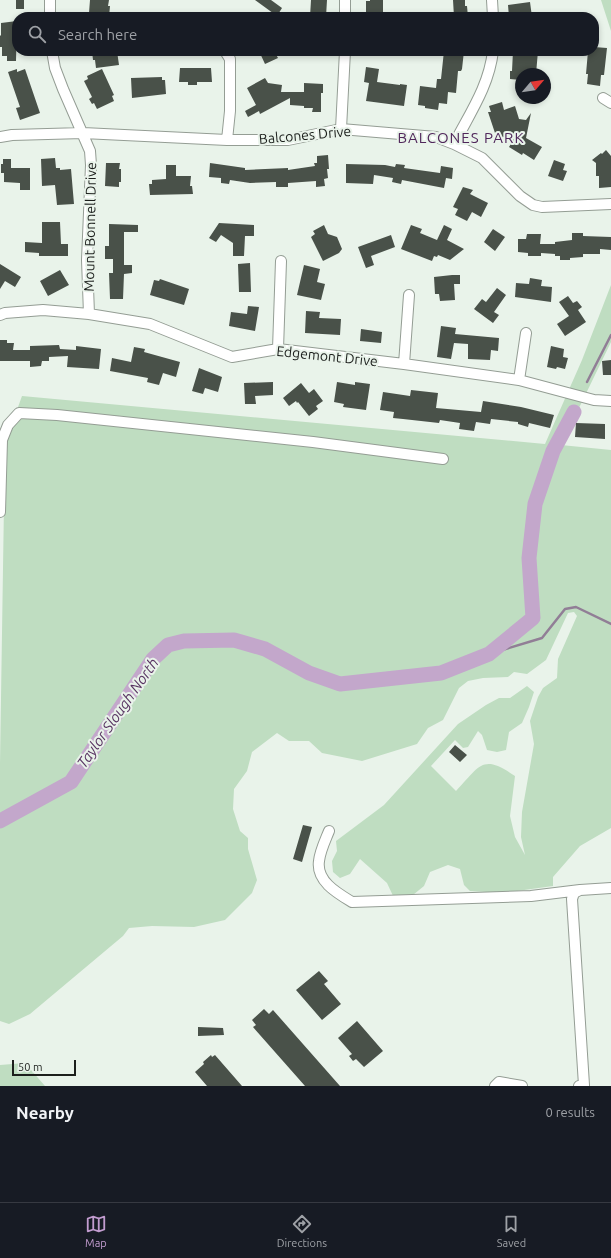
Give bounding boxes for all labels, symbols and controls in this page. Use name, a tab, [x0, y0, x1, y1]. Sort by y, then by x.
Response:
search box	[12, 12, 599, 56]
icon: search	[26, 23, 48, 45]
text: Search here	[58, 26, 137, 43]
north arrow	[515, 68, 551, 104]
street label: Balcones Drive	[258, 123, 352, 147]
district label: BALCONES PARK	[397, 129, 525, 146]
street label: Mount Bonnell Drive	[81, 162, 99, 292]
street label: Edgemont Drive	[276, 343, 378, 369]
water label: Taylor Slough North	[73, 655, 162, 771]
scale bar	[12, 1058, 76, 1077]
text: 50 m	[18, 1061, 42, 1073]
text: Nearby	[16, 1103, 74, 1122]
text: 0 results	[545, 1105, 595, 1119]
tab: Map	[85, 1213, 107, 1249]
tab: Directions	[277, 1213, 327, 1249]
tab: Saved	[497, 1213, 526, 1249]

